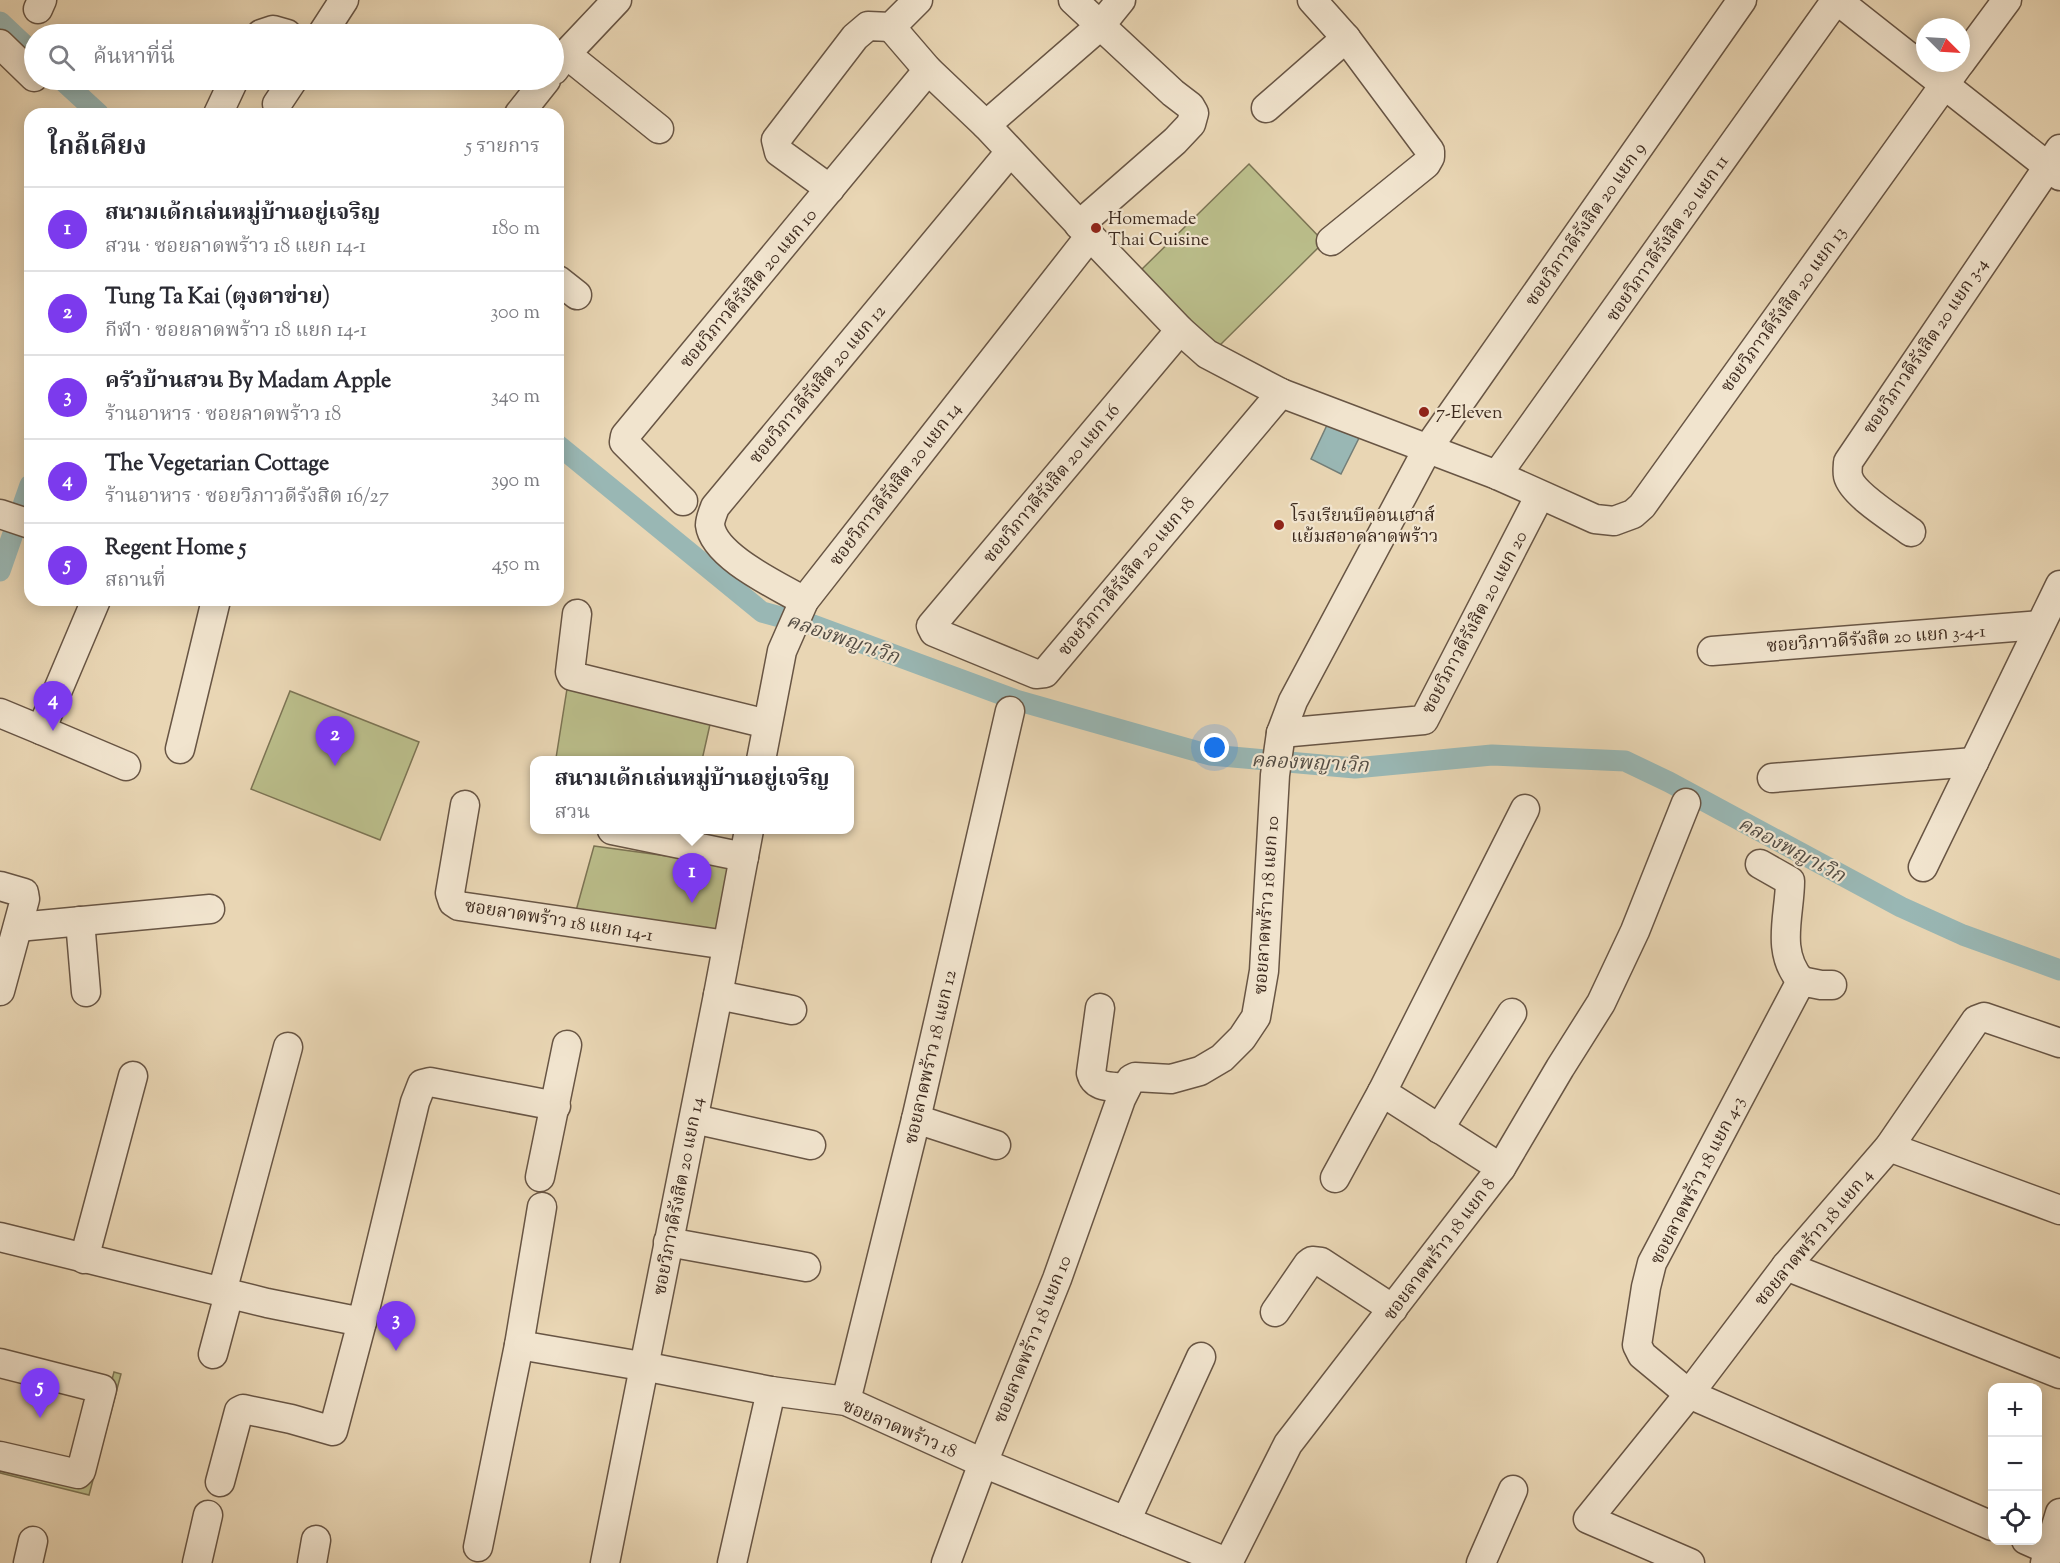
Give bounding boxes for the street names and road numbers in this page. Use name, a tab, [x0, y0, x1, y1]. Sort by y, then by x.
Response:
street label: ซอยวิภาวดีรังสิต 20 แยก 9	[1520, 138, 1653, 312]
street label: ซอยวิภาวดีรังสิต 20 แยก 11	[1601, 150, 1736, 328]
street label: ซอยวิภาวดีรังสิต 20 แยก 10	[675, 204, 824, 375]
street label: ซอยวิภาวดีรังสิต 20 แยก 13	[1715, 222, 1854, 399]
street label: ซอยวิภาวดีรังสิต 20 แยก 3-4	[1858, 254, 1995, 440]
street label: ซอยวิภาวดีรังสิต 20 แยก 12	[744, 300, 893, 470]
street label: ซอยวิภาวดีรังสิต 20 แยก 14	[824, 398, 969, 573]
street label: ซอยวิภาวดีรังสิต 20 แยก 16	[978, 399, 1127, 570]
street label: ซอยวิภาวดีรังสิต 20 แยก 18	[1053, 492, 1202, 663]
street label: ซอยวิภาวดีรังสิต 20 แยก 20	[1416, 527, 1535, 719]
street label: ซอยวิภาวดีรังสิต 20 แยก 3-4-1	[1766, 619, 1986, 661]
street label: ซอยลาดพร้าว 18 แยก 10	[1249, 815, 1287, 995]
street label: ซอยลาดพร้าว 18 แยก 14-1	[463, 894, 655, 950]
street label: ซอยลาดพร้าว 18 แยก 12	[899, 967, 965, 1147]
street label: ซอยลาดพร้าว 18 แยก 4-3	[1645, 1092, 1753, 1270]
street label: ซอยวิภาวดีรังสิต 20 แยก 14	[648, 1095, 712, 1298]
street label: ซอยลาดพร้าว 18 แยก 4	[1749, 1164, 1880, 1313]
street label: ซอยลาดพร้าว 18 แยก 8	[1378, 1174, 1503, 1327]
street label: ซอยลาดพร้าว 18 แยก 10	[988, 1252, 1079, 1428]
street label: ซอยลาดพร้าว 18	[838, 1394, 961, 1466]

